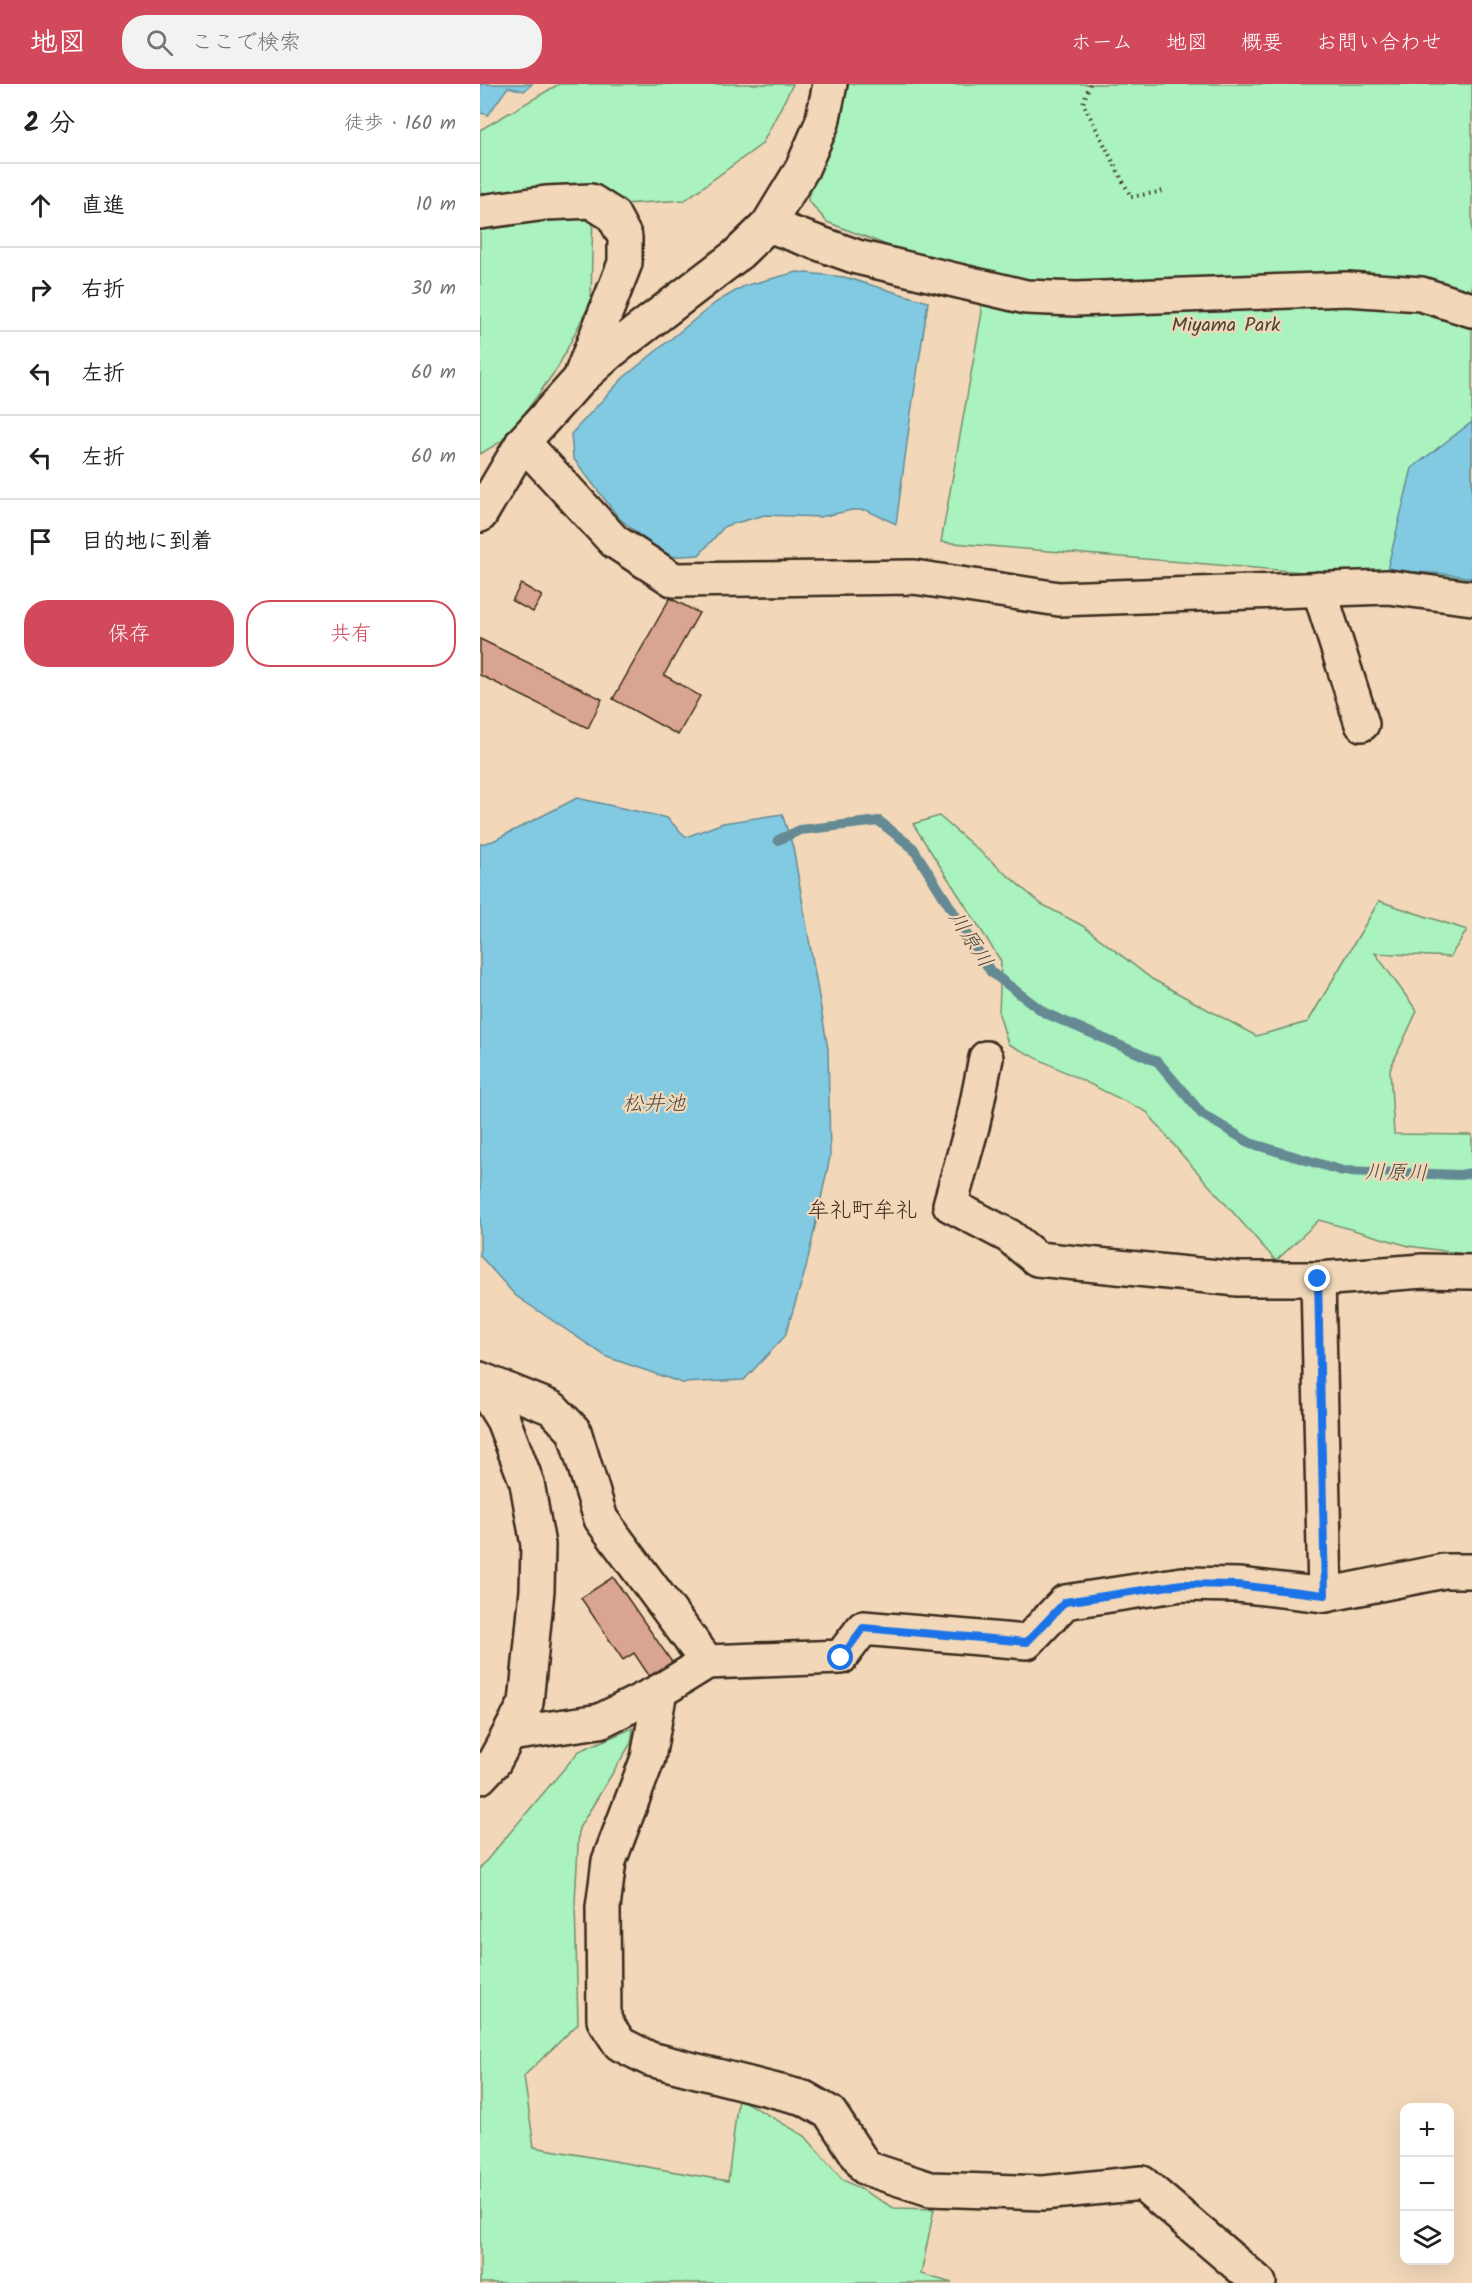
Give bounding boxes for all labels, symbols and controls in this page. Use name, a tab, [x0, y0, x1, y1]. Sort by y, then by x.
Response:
search box	[122, 15, 542, 69]
text: 地図	[30, 21, 86, 66]
icon: search	[143, 26, 176, 59]
text: ここで検索	[191, 26, 301, 61]
text: ホーム	[1071, 27, 1133, 60]
text: 地図	[1166, 27, 1208, 60]
text: 概要	[1241, 27, 1283, 60]
text: お問い合わせ	[1316, 27, 1442, 60]
text: 2 分	[24, 103, 75, 145]
text: 徒歩 · 160 m	[344, 108, 456, 140]
icon: ahead	[24, 189, 57, 222]
text: 直進	[81, 189, 125, 224]
text: 10 m	[416, 189, 456, 221]
icon: right	[24, 273, 57, 306]
text: 右折	[81, 273, 125, 308]
text: 30 m	[411, 273, 456, 305]
park label: Miyama Park	[1172, 310, 1281, 342]
icon: left	[24, 357, 57, 390]
text: 左折	[81, 357, 125, 392]
text: 60 m	[411, 357, 456, 389]
icon: left	[24, 441, 57, 474]
text: 左折	[81, 441, 125, 476]
text: 60 m	[411, 441, 456, 473]
icon: arrive	[24, 525, 57, 558]
text: 目的地に到着	[81, 525, 213, 560]
button: 保存	[24, 600, 234, 667]
button: 共有	[246, 600, 456, 667]
water label: 川原川	[939, 904, 1001, 975]
water label: 松井池	[623, 1088, 686, 1121]
water label: 川原川	[1364, 1156, 1428, 1191]
district label: 牟礼町牟礼	[807, 1194, 917, 1229]
route end	[1304, 1265, 1330, 1291]
route start	[827, 1644, 853, 1670]
map controls	[1400, 2103, 1454, 2265]
button: +	[1400, 2103, 1454, 2157]
button: −	[1400, 2157, 1454, 2211]
button: layers	[1400, 2211, 1454, 2265]

